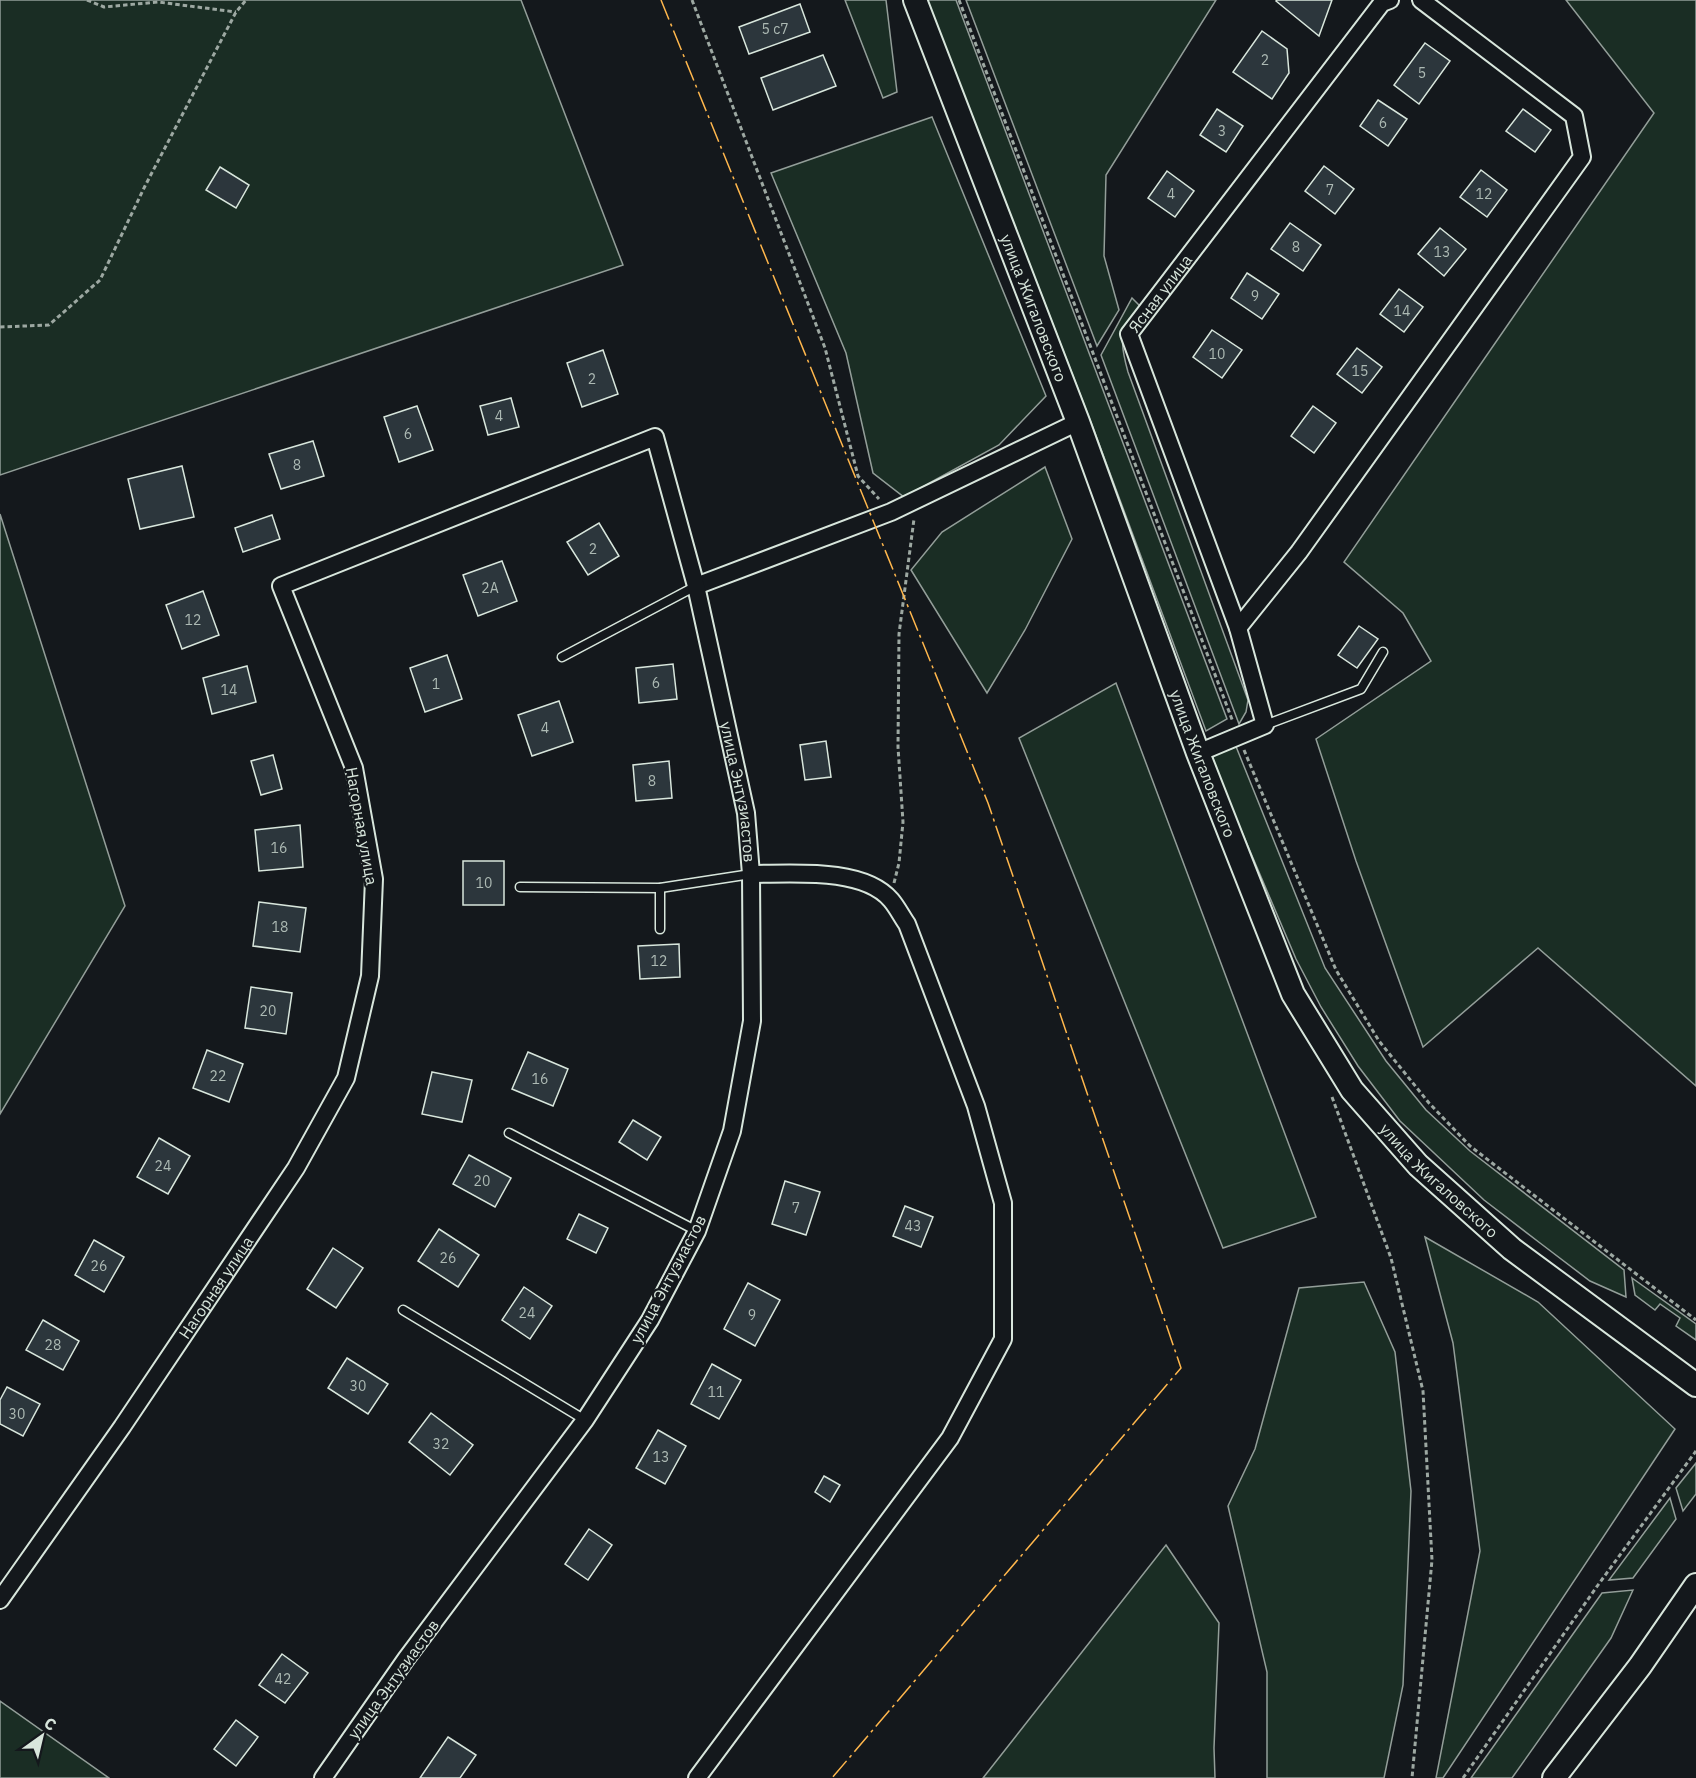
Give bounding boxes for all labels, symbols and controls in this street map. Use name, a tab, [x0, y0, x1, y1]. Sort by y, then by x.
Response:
house number: 5 с7	[761, 20, 789, 38]
house number: 2	[1261, 51, 1269, 69]
house number: 5	[1418, 64, 1426, 82]
house number: 6	[1379, 114, 1387, 132]
house number: 3	[1218, 122, 1226, 140]
house number: 7	[1326, 181, 1334, 199]
house number: 4	[1167, 185, 1175, 203]
house number: 12	[1476, 185, 1492, 203]
street label: улица Жигаловского	[996, 231, 1071, 385]
house number: 8	[1292, 238, 1300, 256]
house number: 13	[1434, 243, 1450, 261]
street label: Ясная улица	[1124, 250, 1197, 336]
house number: 9	[1251, 287, 1259, 305]
house number: 14	[1394, 302, 1410, 320]
house number: 10	[1209, 345, 1225, 363]
house number: 15	[1352, 362, 1368, 380]
house number: 2	[588, 370, 596, 388]
house number: 4	[495, 407, 503, 425]
house number: 6	[404, 425, 412, 443]
house number: 8	[293, 456, 301, 474]
house number: 2	[589, 540, 597, 558]
house number: 2А	[481, 579, 499, 597]
house number: 12	[185, 611, 201, 629]
house number: 6	[652, 674, 660, 692]
house number: 1	[432, 675, 440, 693]
house number: 14	[221, 681, 237, 699]
street label: улица Жигаловского	[1166, 687, 1240, 840]
house number: 4	[541, 719, 549, 737]
street label: улица Энтузиастов	[716, 720, 760, 863]
street label: Нагорная улица	[342, 765, 382, 887]
house number: 8	[648, 772, 656, 790]
house number: 16	[271, 839, 287, 857]
house number: 10	[476, 874, 492, 892]
house number: 18	[272, 918, 288, 936]
house number: 12	[651, 952, 667, 970]
house number: 20	[260, 1002, 276, 1020]
house number: 22	[210, 1067, 226, 1085]
house number: 16	[532, 1070, 548, 1088]
street label: улица Жигаловского	[1376, 1119, 1502, 1242]
house number: 24	[155, 1157, 171, 1175]
house number: 20	[474, 1172, 490, 1190]
house number: 7	[792, 1199, 800, 1217]
street label: улица Энтузиастов	[626, 1211, 710, 1347]
house number: 43	[905, 1217, 921, 1235]
street label: Нагорная улица	[174, 1232, 258, 1342]
house number: 26	[440, 1249, 456, 1267]
house number: 26	[91, 1257, 107, 1275]
house number: 24	[519, 1304, 535, 1322]
house number: 9	[748, 1306, 756, 1324]
house number: 28	[45, 1336, 61, 1354]
house number: 30	[350, 1377, 366, 1395]
house number: 11	[708, 1383, 724, 1401]
house number: 30	[9, 1405, 25, 1423]
house number: 32	[433, 1435, 449, 1453]
house number: 13	[653, 1448, 669, 1466]
street label: улица Энтузиастов	[343, 1615, 443, 1743]
house number: 42	[275, 1670, 291, 1688]
north arrow	[12, 1706, 72, 1766]
text: С	[40, 1712, 60, 1735]

